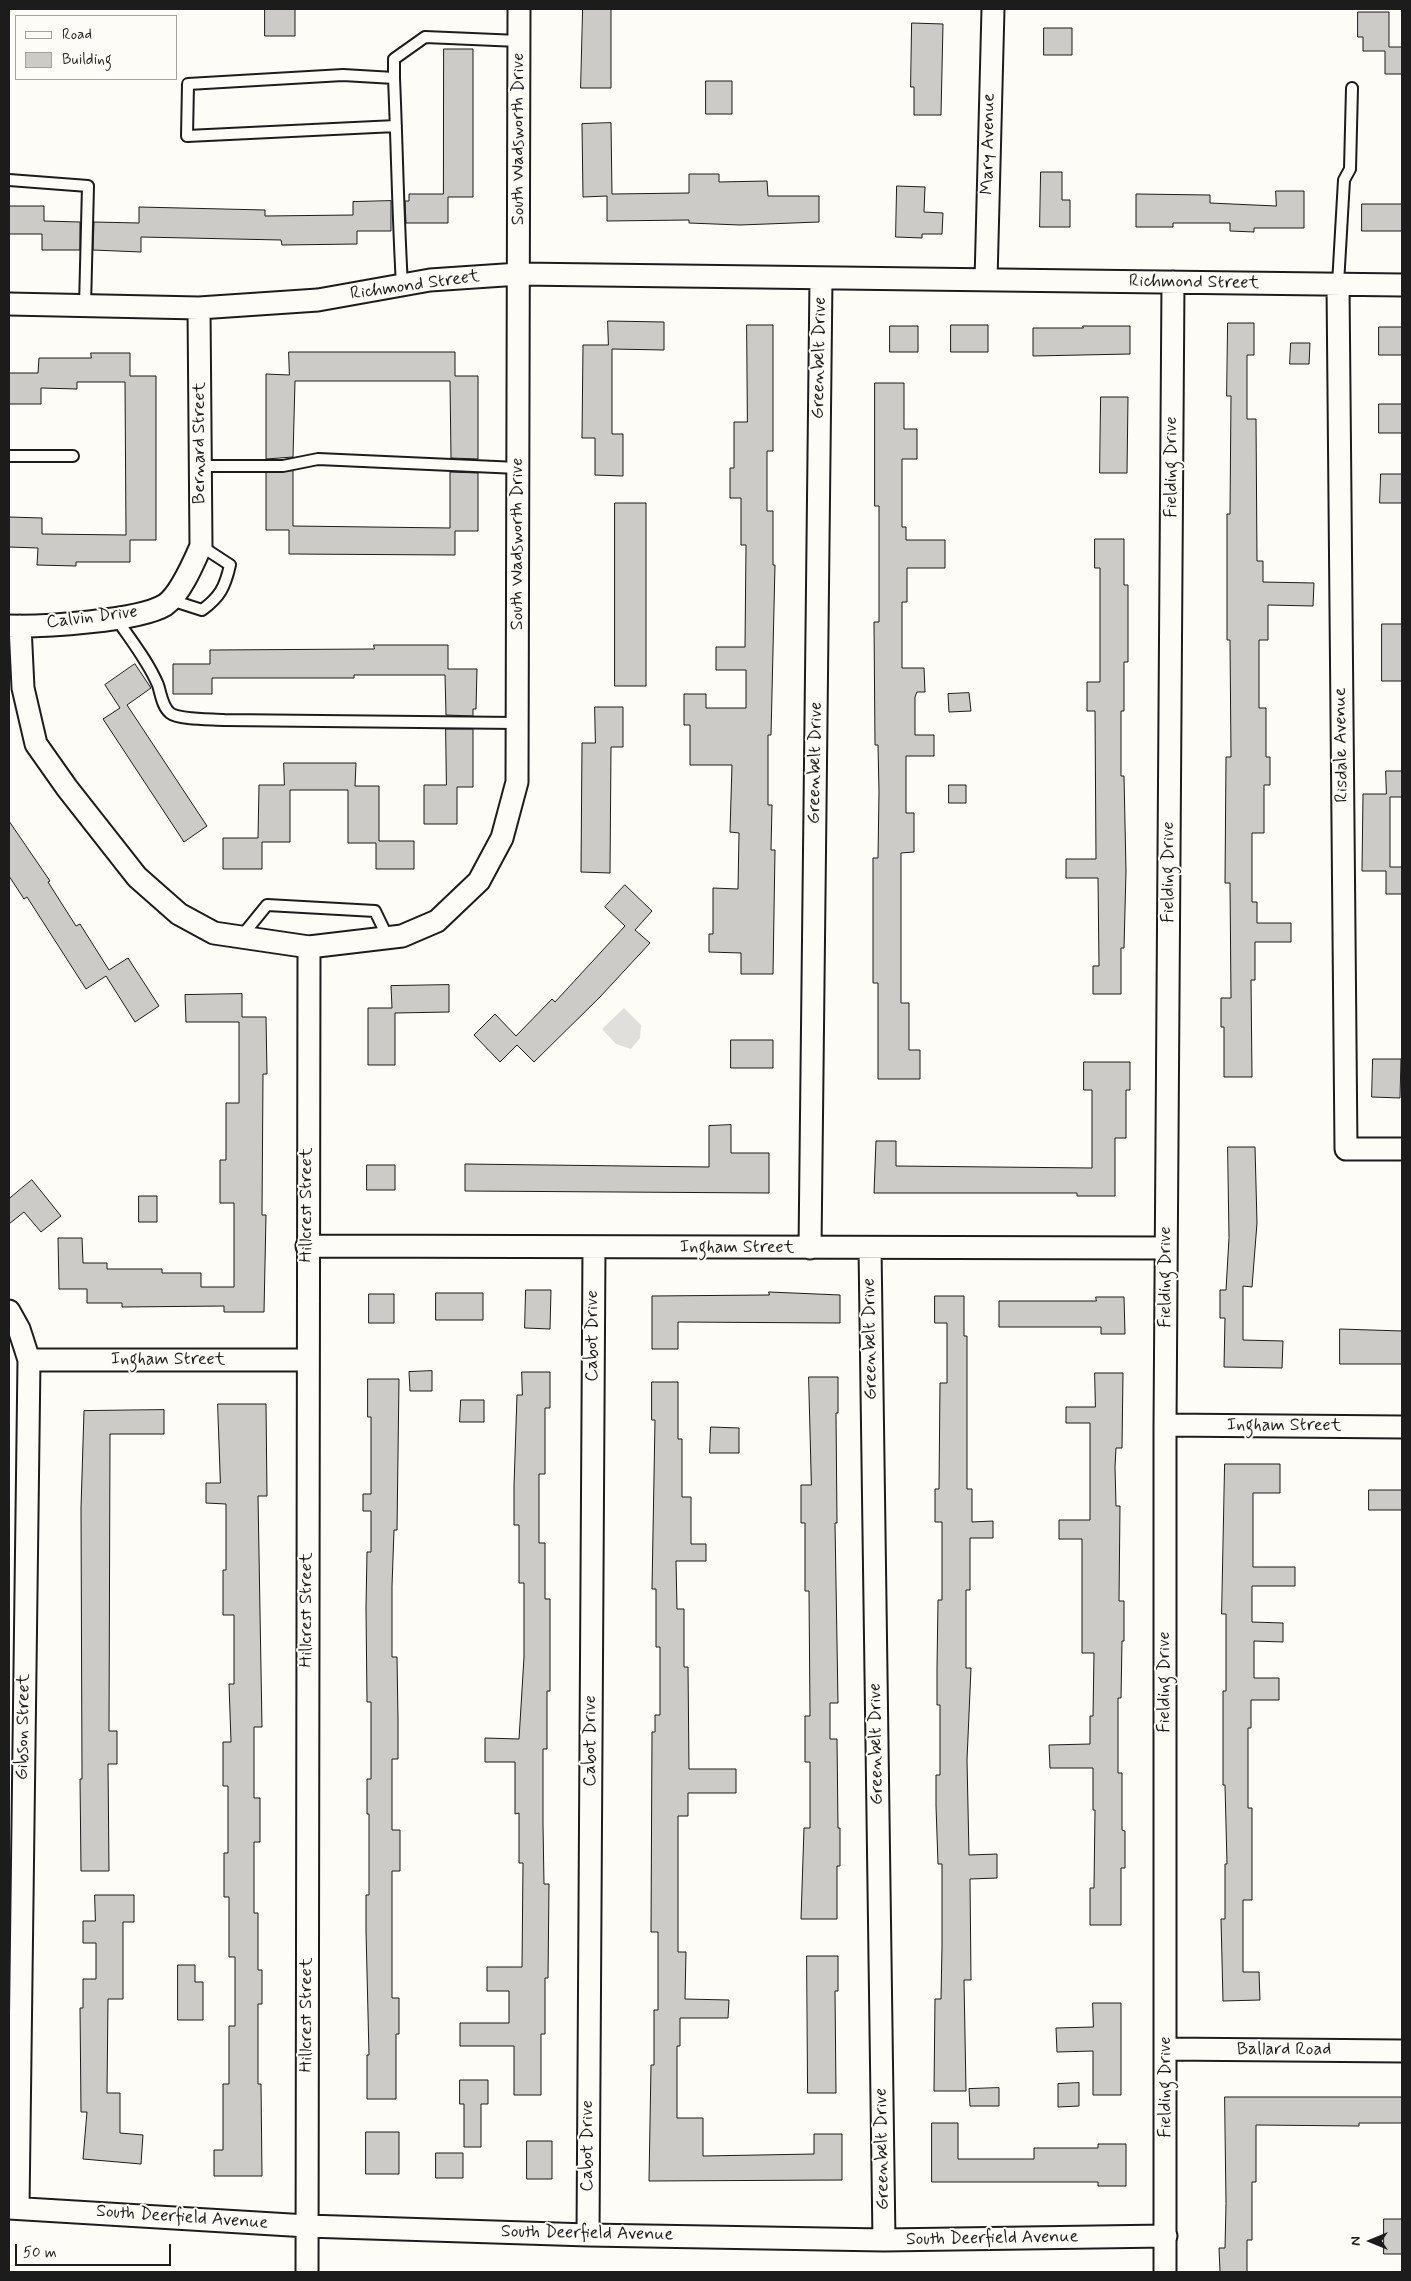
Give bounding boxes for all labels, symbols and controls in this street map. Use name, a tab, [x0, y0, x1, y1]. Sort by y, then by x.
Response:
legend	[15, 15, 178, 80]
text: Road	[62, 25, 92, 45]
text: Building	[62, 50, 112, 70]
street label: South Wadsworth Drive	[508, 53, 530, 225]
street label: Mary Avenue	[977, 93, 1001, 195]
street label: Richmond Street	[349, 266, 481, 306]
street label: Richmond Street	[1129, 271, 1259, 295]
street label: Greenbelt Drive	[808, 297, 832, 419]
street label: Bernard Street	[189, 382, 211, 504]
street label: Fielding Drive	[1161, 416, 1183, 518]
street label: South Wadsworth Drive	[507, 458, 529, 630]
street label: Calvin Drive	[45, 602, 139, 634]
street label: Risdale Avenue	[1330, 687, 1354, 803]
street label: Greenbelt Drive	[804, 702, 828, 824]
street label: Fielding Drive	[1158, 821, 1180, 923]
street label: Hillcrest Street	[296, 1147, 318, 1263]
street label: Fielding Drive	[1155, 1226, 1177, 1328]
street label: Ingham Street	[680, 1237, 794, 1259]
street label: Greenbelt Drive	[859, 1278, 883, 1400]
street label: Cabot Drive	[582, 1290, 604, 1382]
street label: Ingham Street	[111, 1349, 225, 1371]
street label: Ingham Street	[1227, 1415, 1341, 1437]
street label: Hillcrest Street	[296, 1552, 318, 1668]
street label: Fielding Drive	[1154, 1631, 1176, 1733]
street label: Gibson Street	[12, 1674, 36, 1780]
street label: Greenbelt Drive	[865, 1683, 889, 1805]
street label: Cabot Drive	[580, 1695, 602, 1787]
street label: Hillcrest Street	[296, 1957, 318, 2073]
street label: Fielding Drive	[1155, 2036, 1177, 2138]
street label: Ballard Road	[1237, 2039, 1331, 2061]
street label: Greenbelt Drive	[871, 2088, 895, 2210]
street label: Cabot Drive	[577, 2100, 599, 2192]
street label: South Deerfield Avenue	[95, 2201, 269, 2235]
north arrow	[1346, 2216, 1396, 2266]
street label: South Deerfield Avenue	[501, 2222, 673, 2246]
street label: South Deerfield Avenue	[906, 2227, 1078, 2251]
scale bar	[18, 2234, 174, 2266]
text: N	[1347, 2236, 1365, 2246]
text: 50 m	[23, 2243, 57, 2263]

